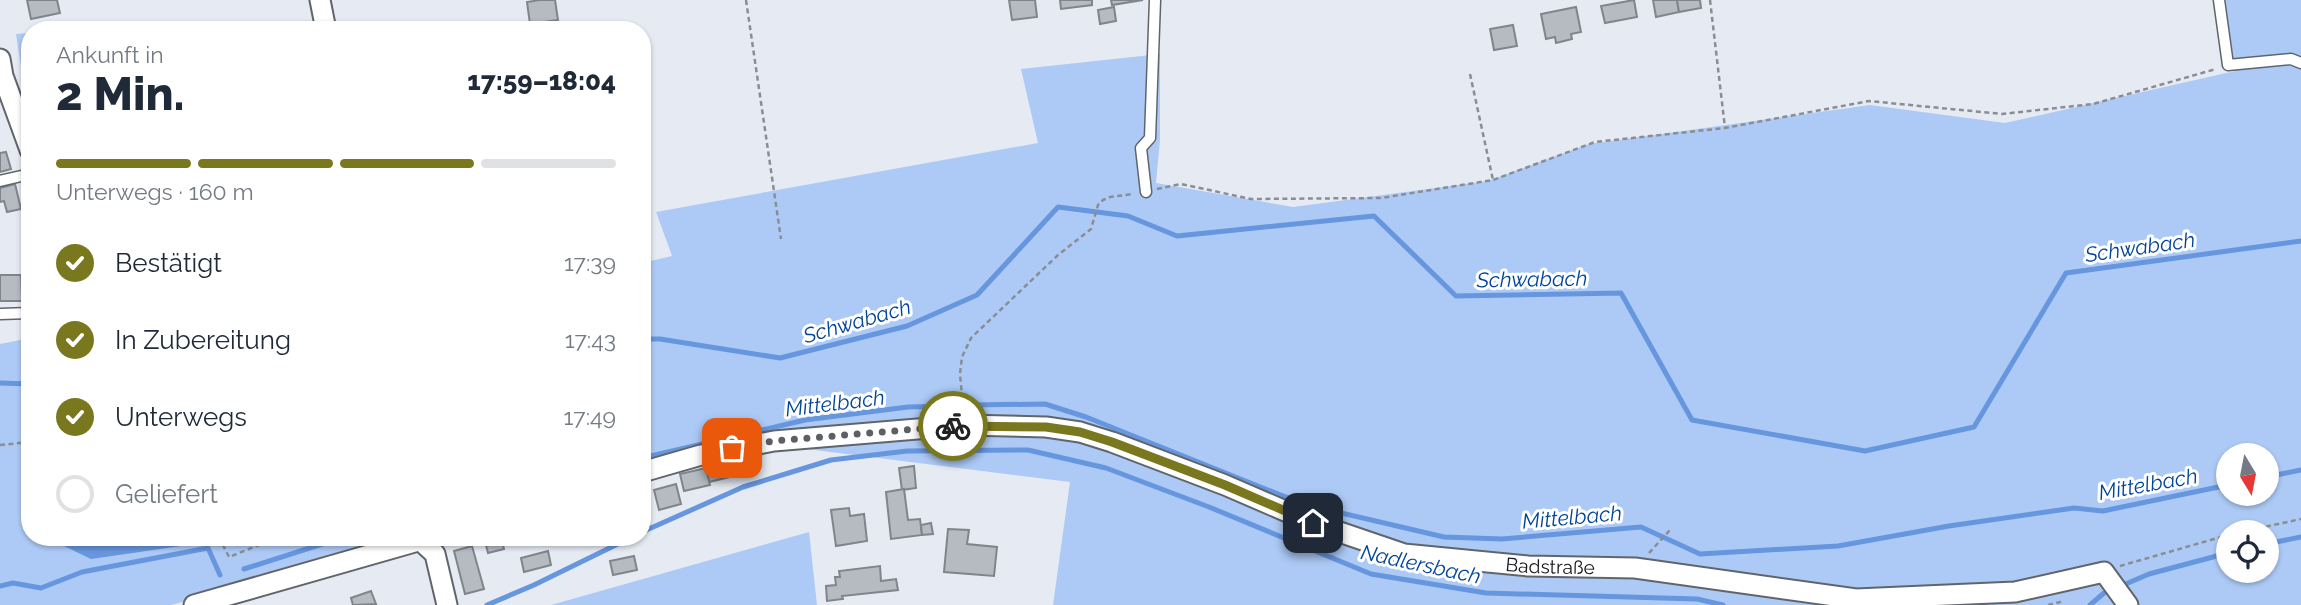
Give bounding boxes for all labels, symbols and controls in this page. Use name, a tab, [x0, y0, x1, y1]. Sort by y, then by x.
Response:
text: Ankunft in	[56, 41, 164, 68]
text: 17:59–18:04	[467, 66, 616, 96]
text: 2 Min.	[56, 67, 185, 121]
text: Unterwegs · 160 m	[56, 178, 254, 205]
water label: Schwabach	[2082, 227, 2197, 267]
icon: check	[56, 244, 94, 282]
text: Bestätigt	[115, 248, 222, 278]
text: 17:39	[564, 249, 616, 276]
water label: Schwabach	[1475, 266, 1588, 292]
water label: Schwabach	[799, 294, 914, 349]
icon: check	[56, 321, 94, 359]
text: In Zubereitung	[115, 325, 291, 355]
text: 17:43	[565, 326, 616, 353]
water label: Mittelbach	[784, 385, 886, 421]
courier	[918, 391, 988, 461]
icon: check	[56, 398, 94, 436]
text: Unterwegs	[115, 402, 247, 432]
text: 17:49	[564, 403, 616, 430]
icon: bike	[934, 407, 972, 445]
pin	[702, 418, 762, 478]
icon: bag	[713, 429, 751, 467]
north arrow	[2216, 443, 2278, 506]
map controls	[2216, 443, 2279, 583]
water label: Mittelbach	[2097, 463, 2199, 505]
text: Geliefert	[115, 479, 218, 509]
pin	[1283, 493, 1343, 553]
water label: Mittelbach	[1521, 500, 1623, 534]
icon: home	[1294, 504, 1332, 542]
button: locate	[2216, 520, 2279, 583]
water label: Nadlersbach	[1359, 539, 1483, 589]
street label: Badstraße	[1505, 553, 1595, 578]

